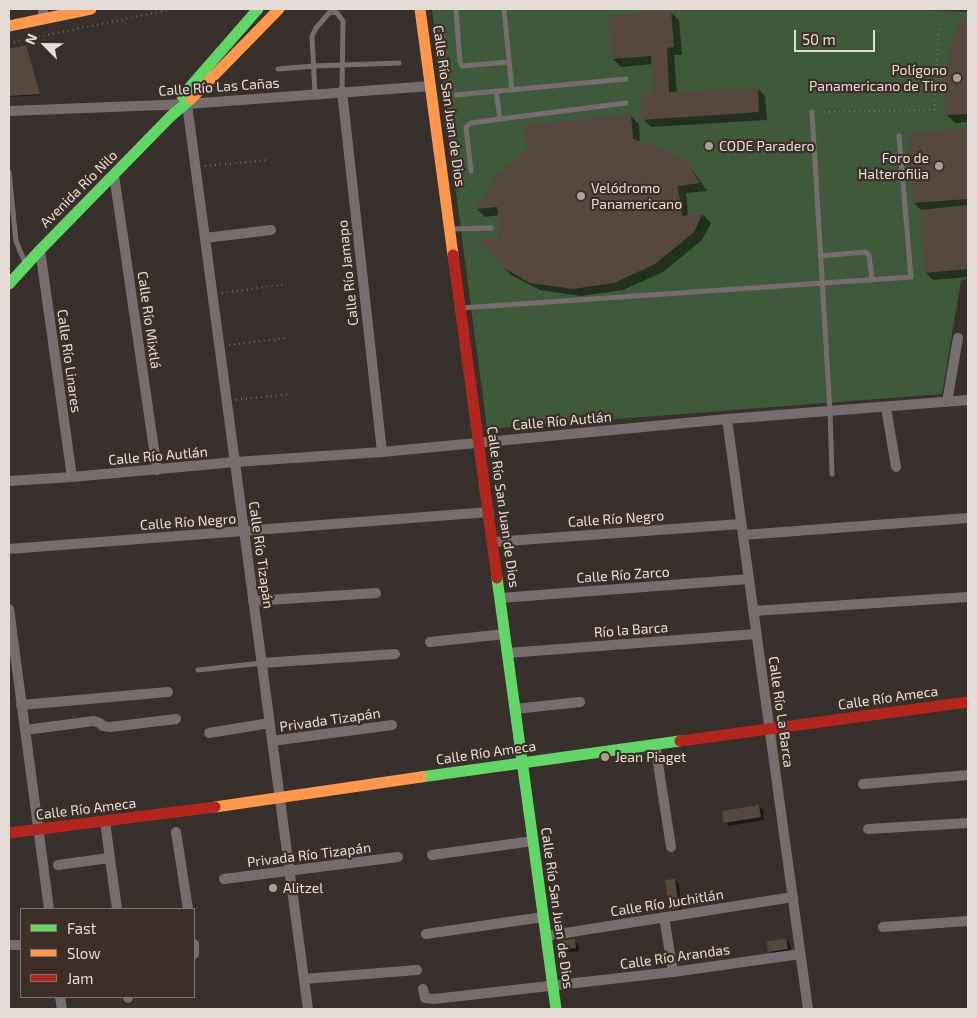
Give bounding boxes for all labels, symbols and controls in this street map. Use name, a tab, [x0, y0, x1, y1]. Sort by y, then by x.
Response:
north arrow	[20, 20, 70, 70]
scale bar	[797, 20, 878, 52]
street label: Calle Río San Juan de Dios	[429, 24, 469, 188]
text: 50 m	[802, 30, 836, 48]
text: N	[21, 31, 41, 47]
place label: Polígono Panamericano de Tiro	[809, 62, 947, 94]
marker: Polígono Panamericano de Tiro	[951, 72, 963, 84]
street label: Calle Río Las Cañas	[158, 74, 280, 100]
place label: CODE Paradero	[719, 138, 815, 154]
marker: CODE Paradero	[703, 140, 715, 152]
street label: Avenida Río Nilo	[37, 147, 121, 231]
place label: Foro de Halterofilia	[858, 150, 929, 182]
marker: Foro de Halterofilia	[933, 160, 945, 172]
place label: Velódromo Panamericano	[591, 180, 682, 212]
marker: Velódromo Panamericano	[575, 190, 587, 202]
street label: Calle Río Jamapo	[334, 219, 362, 327]
street label: Calle Río Mixtlá	[134, 270, 164, 370]
street label: Calle Río Linares	[53, 308, 85, 414]
street label: Calle Río Autlán	[512, 408, 612, 434]
street label: Calle Río San Juan de Dios	[483, 425, 523, 589]
street label: Calle Río Autlán	[108, 443, 208, 469]
street label: Calle Río Tizapán	[245, 500, 277, 610]
street label: Calle Río Negro	[567, 507, 665, 531]
street label: Calle Río Negro	[139, 510, 237, 534]
street label: Calle Río Zarco	[576, 563, 670, 587]
street label: Río la Barca	[593, 619, 669, 641]
street label: Calle Río La Barca	[765, 655, 797, 769]
street label: Calle Río Ameca	[837, 683, 939, 713]
street label: Privada Tizapán	[279, 705, 381, 735]
street label: Calle Río Ameca	[435, 738, 537, 768]
place label: Jean Piaget	[615, 749, 686, 765]
marker: Jean Piaget	[599, 751, 611, 763]
street label: Calle Río Ameca	[35, 795, 137, 823]
street label: Calle Río San Juan de Dios	[537, 826, 577, 990]
street label: Privada Río Tizapán	[246, 839, 372, 871]
place label: Alitzel	[283, 880, 323, 896]
marker: Alitzel	[267, 882, 279, 894]
street label: Calle Río Juchitlán	[609, 886, 725, 920]
legend	[20, 908, 195, 998]
text: Fast	[67, 919, 96, 937]
street label: Calle Río Arandas	[619, 941, 731, 973]
text: Slow	[67, 944, 101, 962]
text: Jam	[67, 969, 93, 987]

